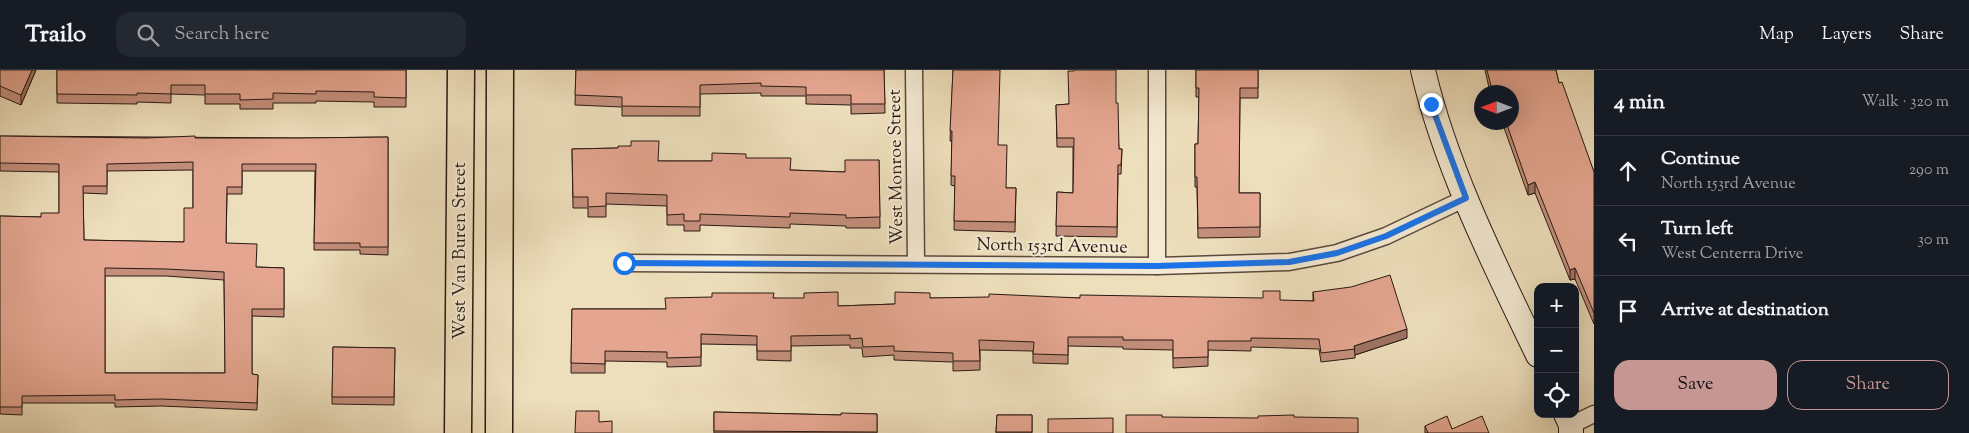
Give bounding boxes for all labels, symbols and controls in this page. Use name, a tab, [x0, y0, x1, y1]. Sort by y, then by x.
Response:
search box	[116, 12, 466, 57]
text: Trailo	[25, 18, 86, 52]
icon: search	[134, 21, 162, 49]
text: Search here	[174, 21, 270, 48]
text: Map	[1759, 22, 1794, 48]
text: Layers	[1822, 22, 1872, 48]
text: Share	[1900, 22, 1944, 48]
north arrow	[1474, 85, 1519, 130]
text: 4 min	[1614, 88, 1665, 118]
street label: West Monroe Street	[883, 89, 911, 245]
text: Walk · 320 m	[1862, 91, 1949, 114]
route end	[1420, 93, 1443, 116]
text: Continue	[1661, 146, 1740, 173]
icon: ahead	[1614, 157, 1642, 185]
text: 290 m	[1909, 159, 1949, 182]
street label: West Van Buren Street	[448, 162, 474, 340]
text: North 153rd Avenue	[1661, 173, 1796, 196]
text: Turn left	[1661, 216, 1733, 243]
icon: left	[1614, 227, 1642, 255]
text: 30 m	[1918, 229, 1949, 252]
street label: North 153rd Avenue	[976, 233, 1128, 261]
text: West Centerra Drive	[1661, 243, 1803, 266]
route start	[613, 252, 636, 275]
map controls	[1534, 283, 1579, 418]
button: +	[1534, 283, 1579, 328]
icon: arrive	[1614, 297, 1642, 325]
text: Arrive at destination	[1661, 297, 1829, 324]
button: −	[1534, 328, 1579, 373]
button: Save	[1614, 360, 1777, 410]
button: Share	[1787, 360, 1949, 410]
button: locate	[1534, 373, 1579, 418]

